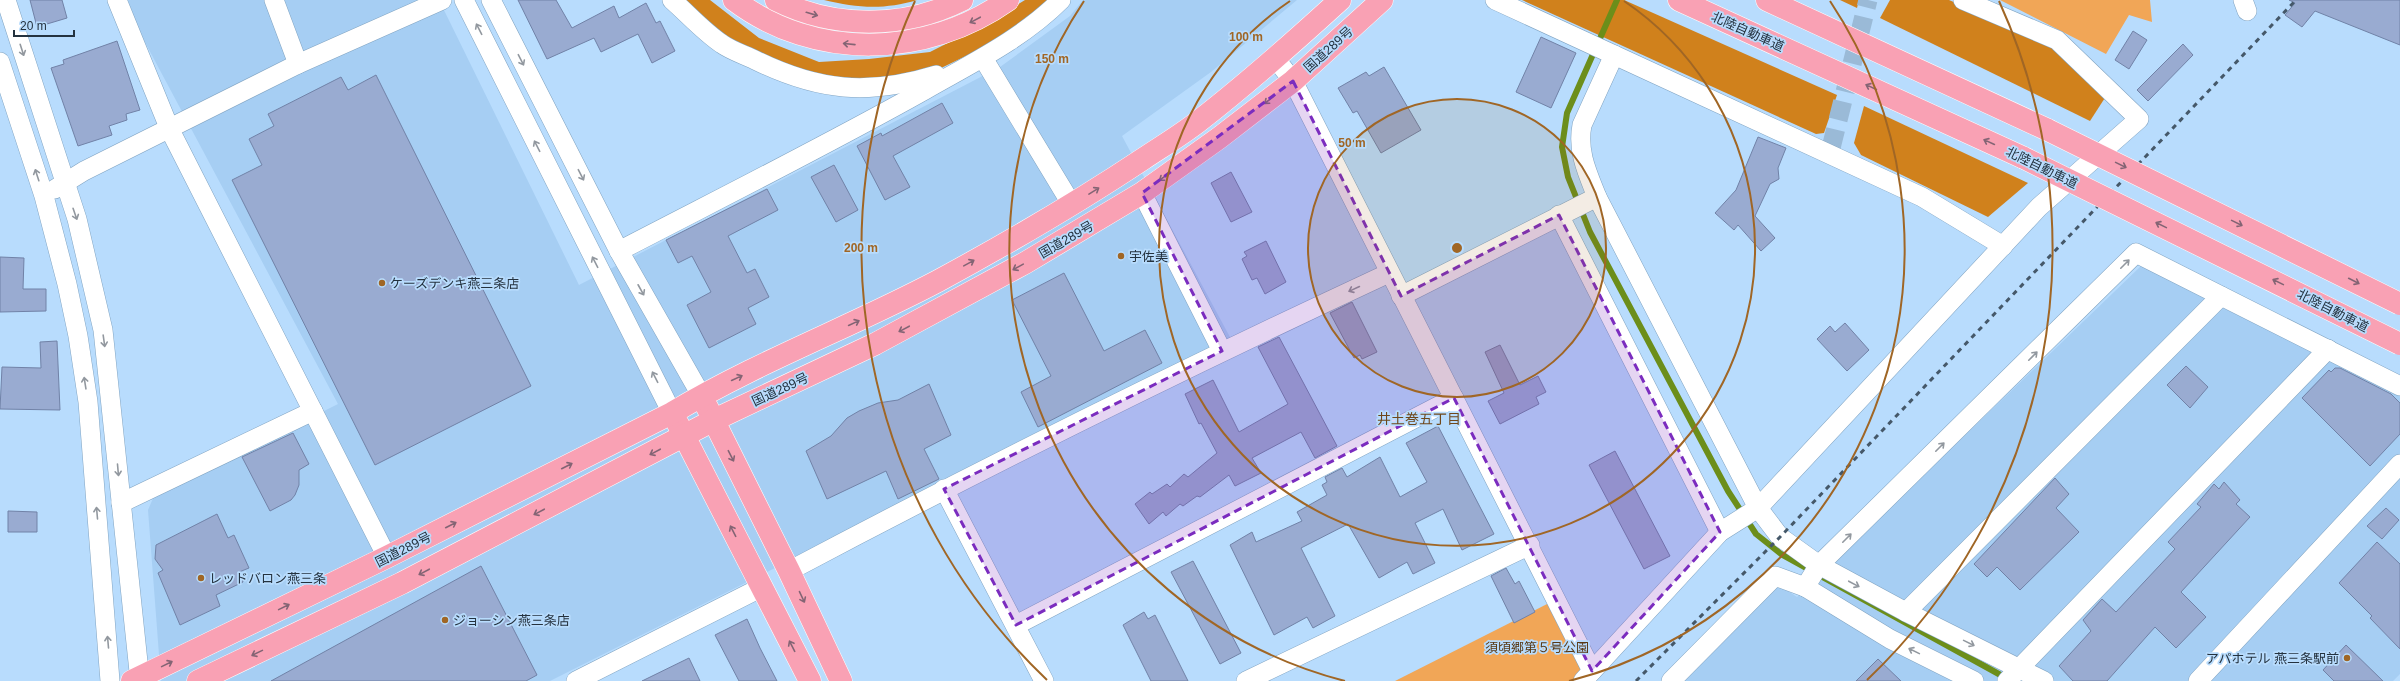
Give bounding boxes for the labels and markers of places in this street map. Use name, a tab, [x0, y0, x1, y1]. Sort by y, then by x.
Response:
centre of rings	[1450, 241, 1464, 255]
place label: 宇佐美	[1129, 249, 1168, 264]
marker: 宇佐美	[1116, 251, 1126, 261]
place label: ケーズデンキ燕三条店	[390, 276, 519, 291]
marker: ケーズデンキ燕三条店	[377, 278, 387, 288]
place label: レッドバロン燕三条	[209, 571, 326, 586]
marker: レッドバロン燕三条	[196, 573, 206, 583]
place label: ジョーシン燕三条店	[453, 613, 570, 628]
marker: ジョーシン燕三条店	[440, 615, 450, 625]
place label: アパホテル 燕三条駅前	[2206, 651, 2339, 666]
marker: アパホテル 燕三条駅前	[2342, 653, 2352, 663]

